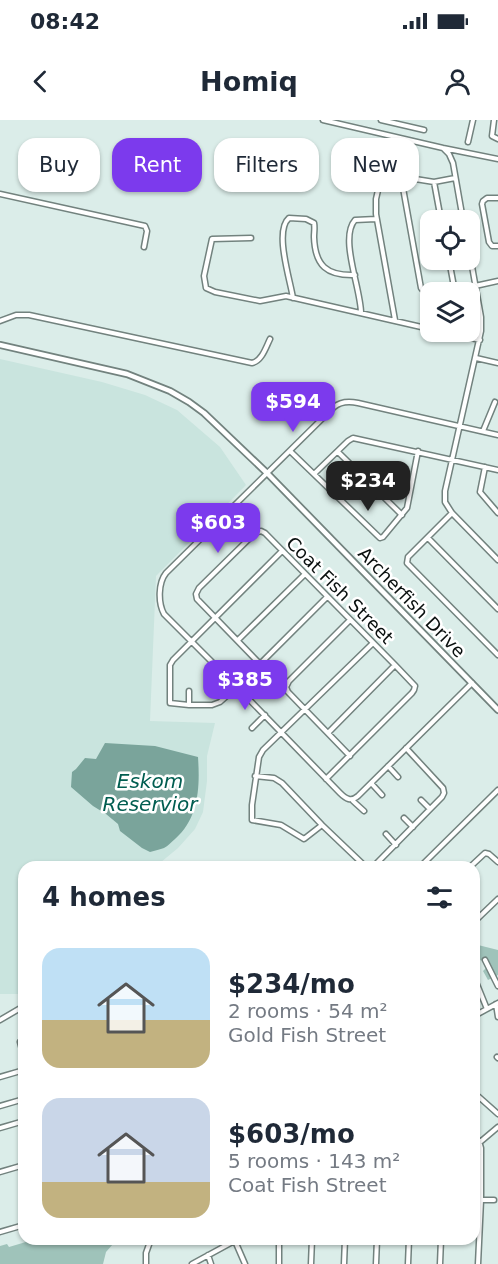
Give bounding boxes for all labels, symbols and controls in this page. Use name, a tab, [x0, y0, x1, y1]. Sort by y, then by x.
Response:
text: 08:42	[30, 9, 100, 34]
icon: back	[24, 65, 57, 98]
icon: person	[441, 65, 474, 98]
text: Homiq	[200, 66, 298, 97]
chip: Buy	[18, 138, 100, 192]
chip: Rent	[112, 138, 202, 192]
chip: Filters	[214, 138, 319, 192]
chip: New	[331, 138, 419, 192]
map controls	[420, 210, 480, 342]
button: locate	[420, 210, 480, 270]
button: layers	[420, 282, 480, 342]
pin: $594	[257, 382, 329, 433]
text: $594	[265, 389, 321, 413]
pin: $234	[332, 461, 404, 512]
text: $234	[340, 468, 396, 492]
pin: $603	[182, 503, 254, 554]
text: $603	[190, 510, 246, 534]
street label: Coat Fish Street	[282, 532, 398, 648]
street label: Archerfish Drive	[354, 543, 470, 661]
pin: $385	[209, 660, 281, 711]
text: $385	[217, 667, 273, 691]
water label: Eskom Reservior	[103, 769, 199, 816]
icon: filters	[423, 881, 456, 914]
text: 4 homes	[42, 882, 166, 912]
text: $234/mo	[228, 969, 355, 999]
icon: home	[90, 972, 162, 1044]
text: 2 rooms · 54 m²	[228, 999, 388, 1023]
text: Gold Fish Street	[228, 1023, 386, 1047]
text: $603/mo	[228, 1119, 355, 1149]
icon: home	[90, 1122, 162, 1194]
text: 5 rooms · 143 m²	[228, 1149, 400, 1173]
text: Coat Fish Street	[228, 1173, 387, 1197]

